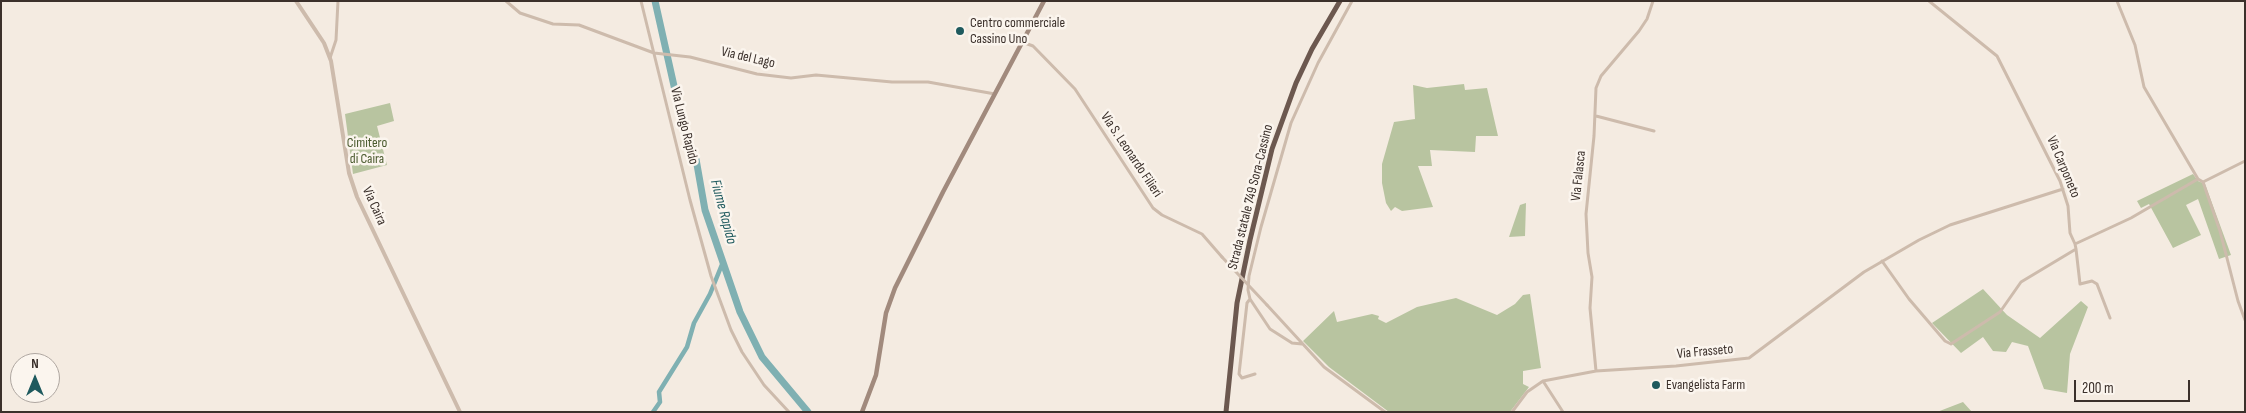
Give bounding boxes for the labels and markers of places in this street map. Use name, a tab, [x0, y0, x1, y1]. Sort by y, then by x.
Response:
place label: Centro commerciale Cassino Uno	[970, 15, 1065, 48]
marker: Centro commerciale Cassino Uno	[954, 25, 966, 37]
place label: Evangelista Farm	[1666, 377, 1745, 393]
marker: Evangelista Farm	[1650, 379, 1662, 391]

